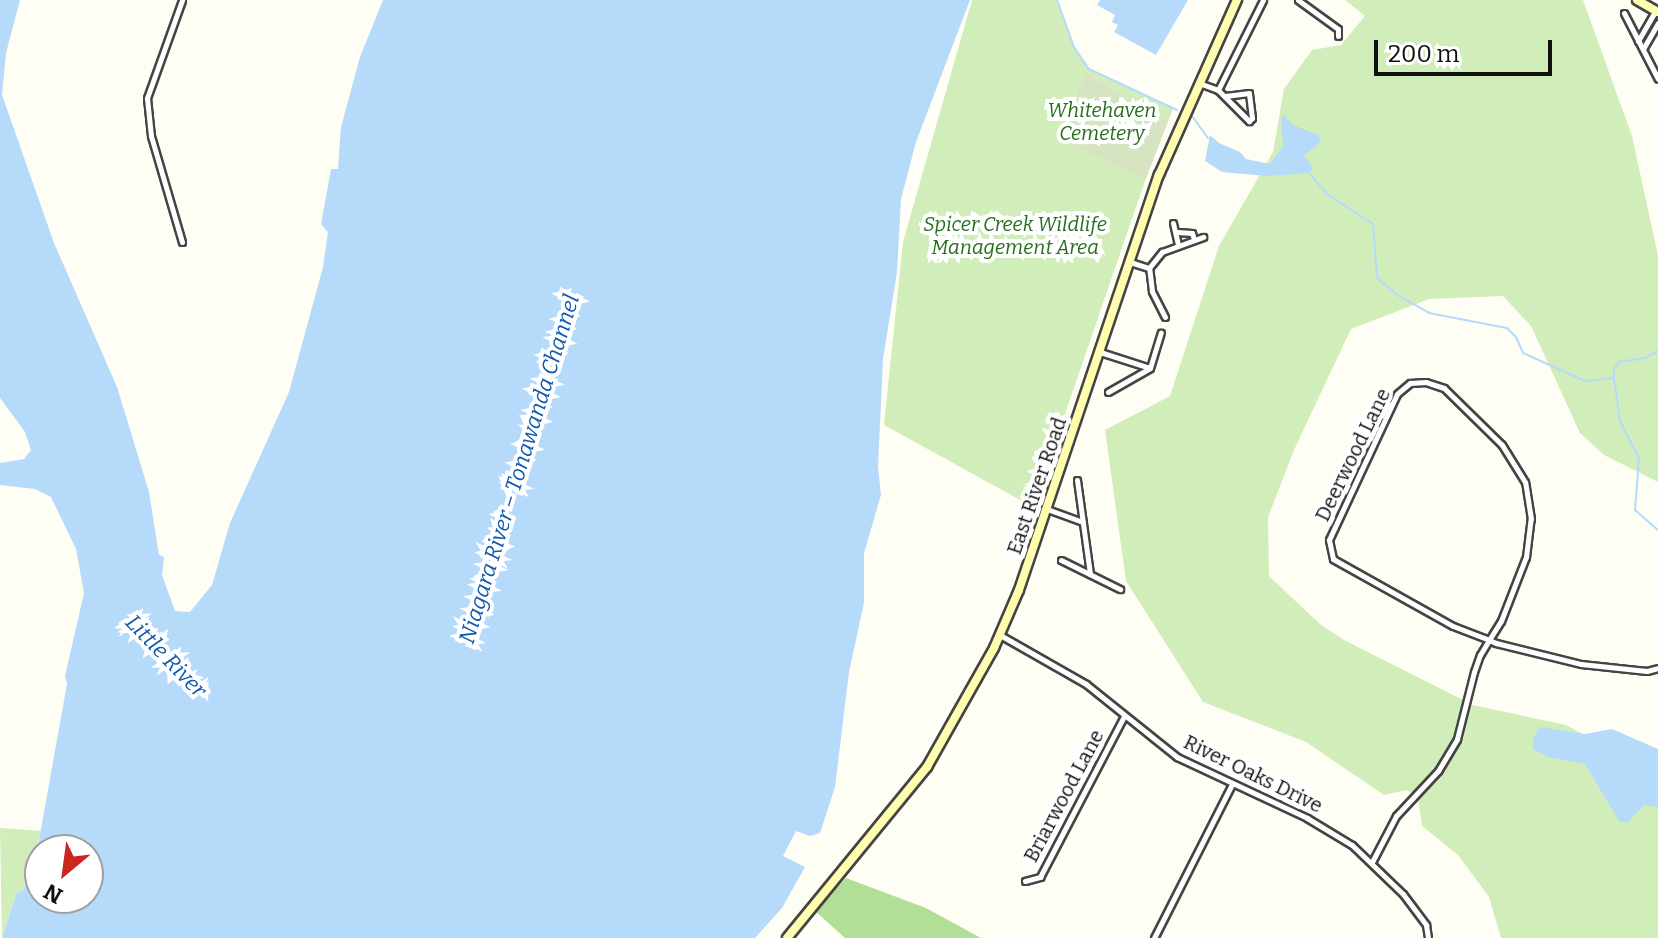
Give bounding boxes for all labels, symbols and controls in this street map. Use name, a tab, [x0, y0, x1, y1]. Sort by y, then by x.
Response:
scale bar	[1378, 24, 1556, 74]
text: 200 m	[1388, 40, 1460, 68]
park label: Whitehaven Cemetery	[1048, 98, 1156, 145]
park label: Spicer Creek Wildlife Management Area	[923, 212, 1107, 259]
water label: Niagara River – Tonawanda Channel	[453, 291, 585, 647]
street label: Deerwood Lane	[1310, 385, 1396, 525]
street label: East River Road	[1002, 414, 1072, 558]
water label: Little River	[120, 609, 212, 703]
street label: Briarwood Lane	[1019, 726, 1109, 866]
street label: River Oaks Drive	[1180, 730, 1326, 818]
north arrow	[24, 834, 104, 914]
text: N	[39, 878, 67, 910]

